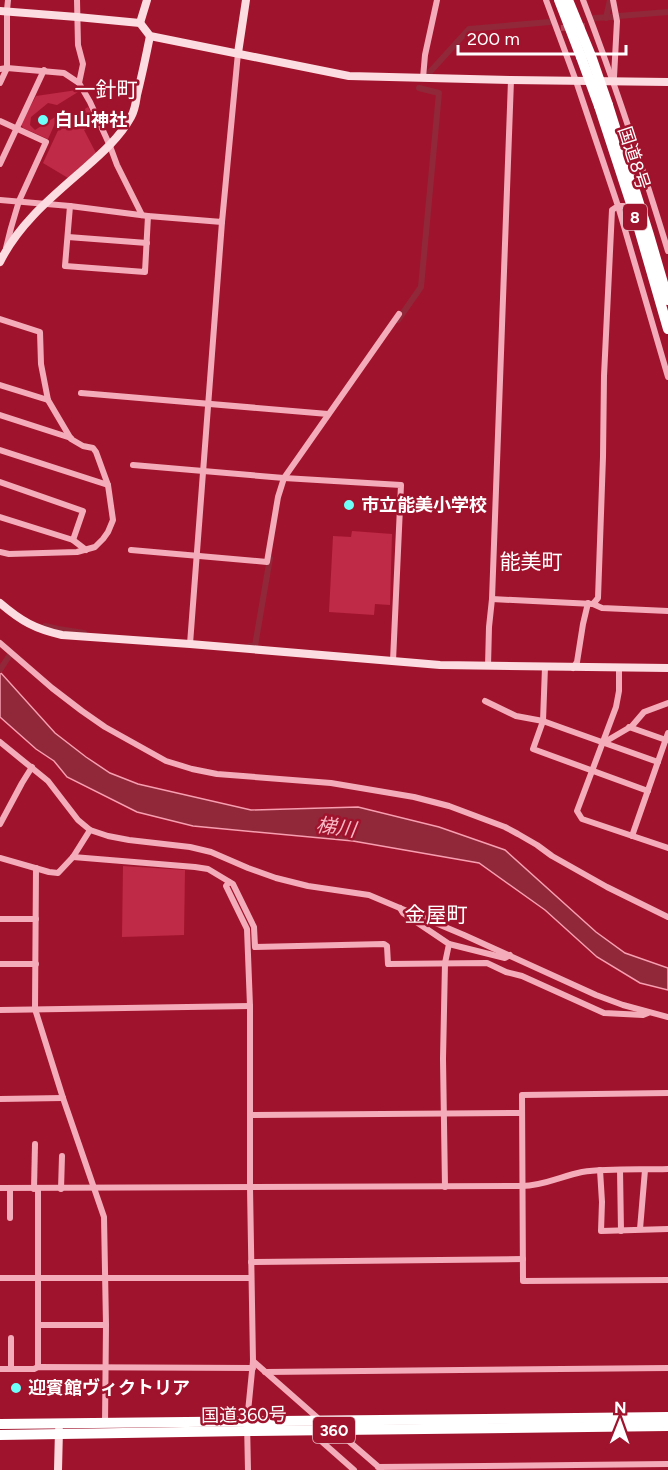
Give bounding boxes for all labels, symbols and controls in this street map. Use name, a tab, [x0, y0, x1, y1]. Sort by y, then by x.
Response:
scale bar	[458, 18, 626, 56]
text: 200 m	[467, 28, 520, 50]
district label: 一針町	[75, 77, 138, 102]
place label: 白山神社	[55, 109, 127, 131]
marker: 白山神社	[36, 113, 50, 127]
street label: 国道8号	[613, 124, 655, 192]
road number: 8	[623, 204, 647, 230]
place label: 市立能美小学校	[361, 494, 487, 516]
marker: 市立能美小学校	[342, 498, 356, 512]
district label: 能美町	[500, 549, 563, 574]
water label: 梯川	[315, 812, 359, 842]
district label: 金屋町	[405, 902, 468, 927]
place label: 迎賓館ヴィクトリア	[28, 1377, 190, 1399]
marker: 迎賓館ヴィクトリア	[9, 1381, 23, 1395]
north arrow	[590, 1392, 650, 1452]
text: N	[614, 1398, 627, 1417]
street label: 国道360号	[201, 1403, 287, 1427]
road number: 360	[313, 1417, 355, 1443]

